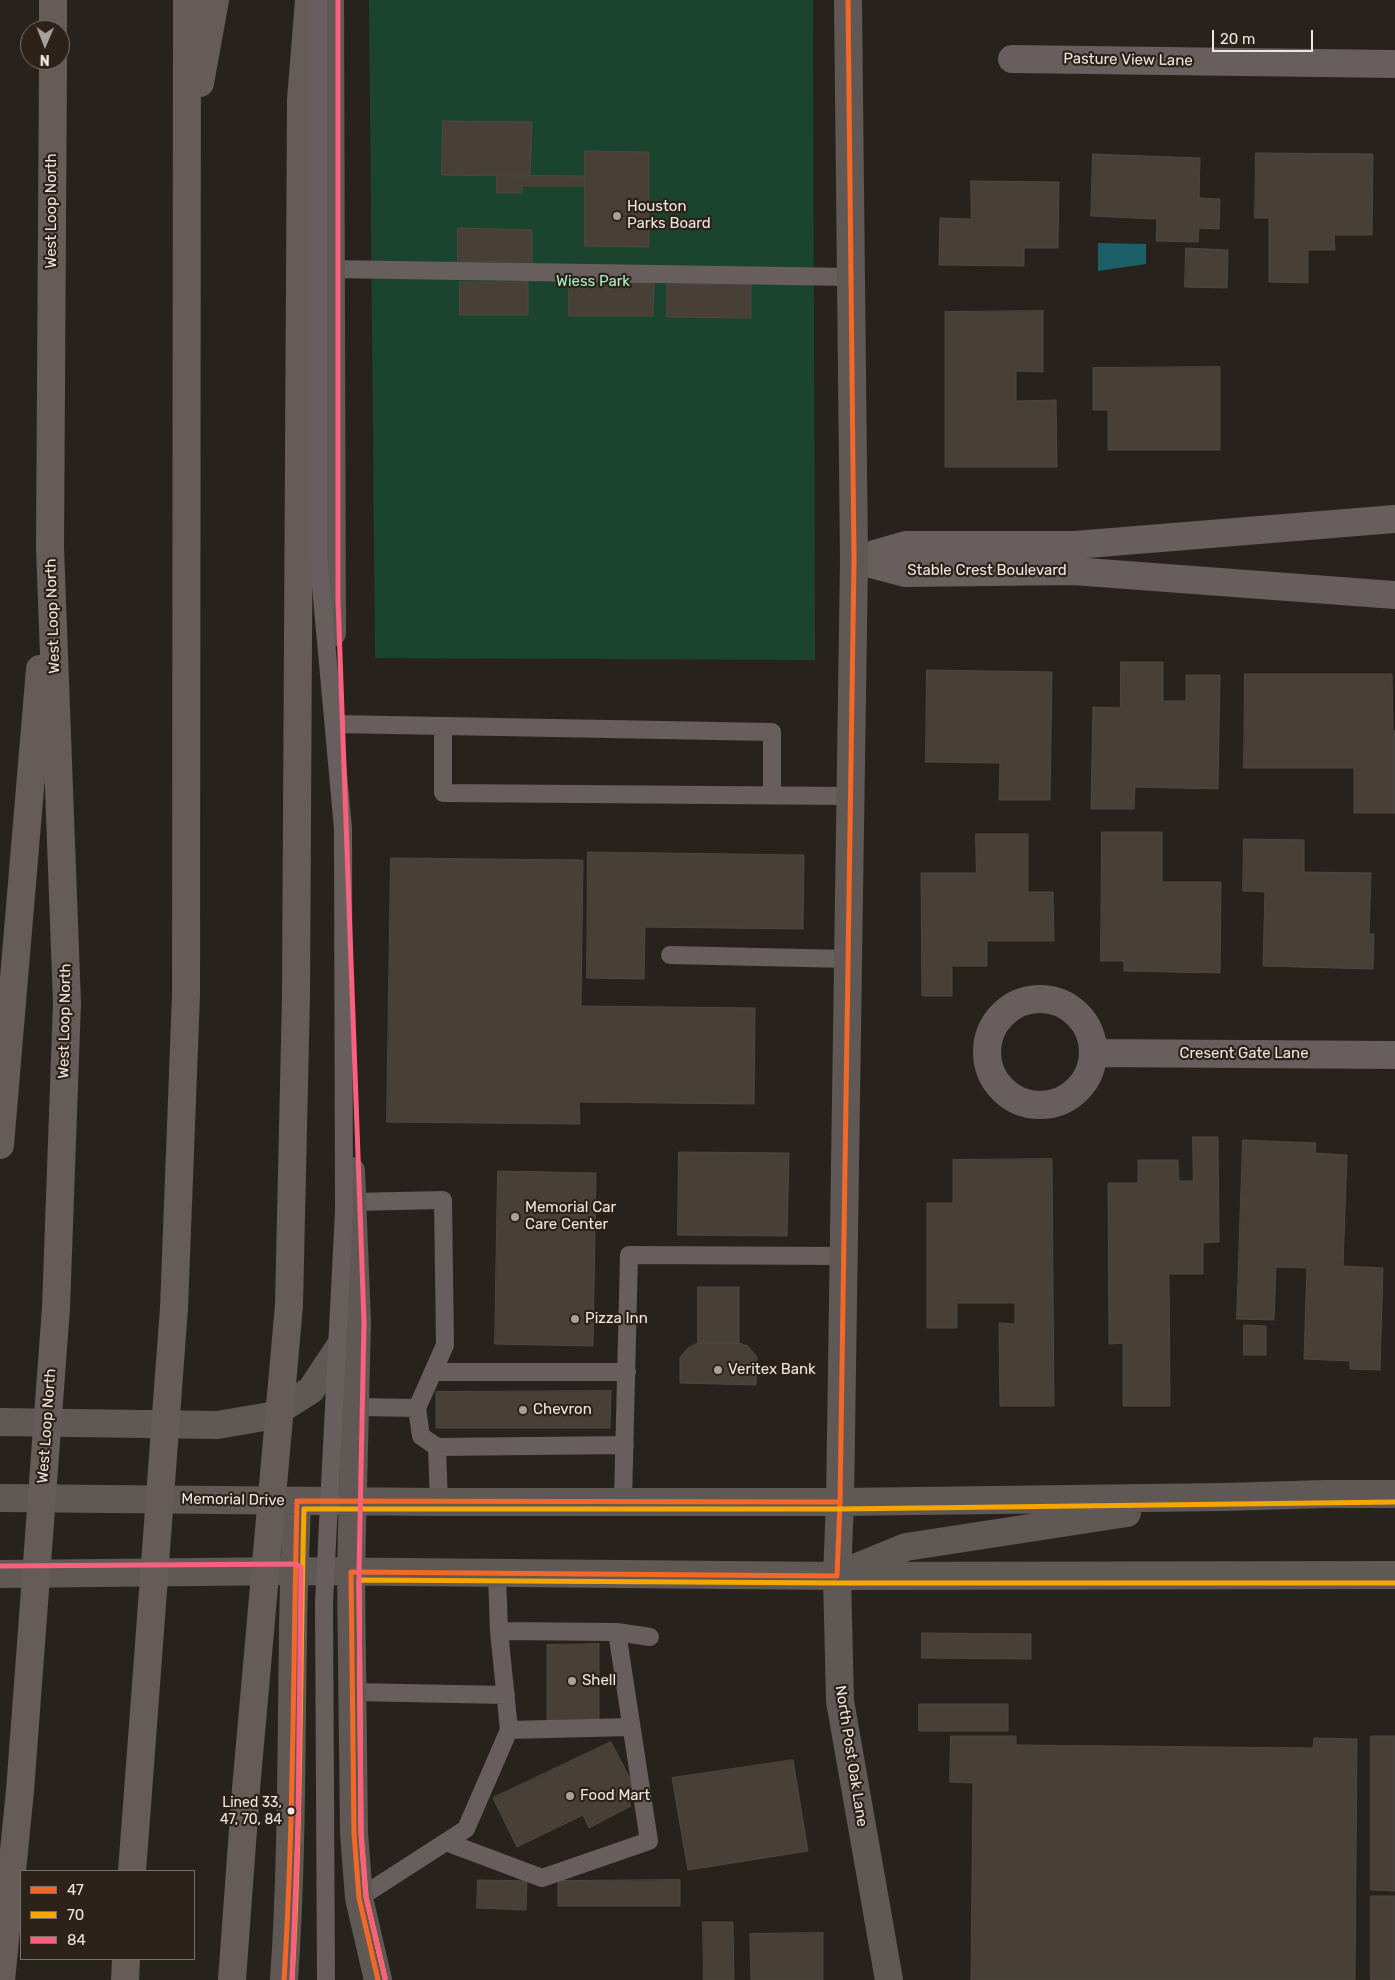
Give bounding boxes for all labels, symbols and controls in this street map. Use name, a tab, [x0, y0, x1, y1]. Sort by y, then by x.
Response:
north arrow	[20, 20, 70, 70]
scale bar	[1215, 20, 1316, 52]
text: 20 m	[1220, 30, 1255, 48]
street label: Pasture View Lane	[1063, 50, 1193, 70]
text: N	[40, 51, 50, 68]
street label: West Loop North	[43, 153, 61, 269]
place label: Houston Parks Board	[627, 198, 711, 233]
marker: Houston Parks Board	[611, 210, 623, 222]
park label: Wiess Park	[556, 273, 630, 291]
street label: West Loop North	[42, 558, 64, 674]
street label: Stable Crest Boulevard	[907, 562, 1067, 580]
street label: West Loop North	[55, 963, 75, 1079]
street label: Cresent Gate Lane	[1179, 1045, 1309, 1063]
place label: Memorial Car Care Center	[525, 1199, 616, 1234]
marker: Memorial Car Care Center	[509, 1211, 521, 1223]
place label: Pizza Inn	[585, 1310, 648, 1328]
marker: Pizza Inn	[569, 1313, 581, 1325]
place label: Veritex Bank	[728, 1361, 816, 1379]
marker: Veritex Bank	[712, 1364, 724, 1376]
street label: West Loop North	[34, 1368, 60, 1484]
place label: Chevron	[533, 1401, 592, 1419]
marker: Chevron	[517, 1404, 529, 1416]
street label: Memorial Drive	[181, 1490, 285, 1510]
place label: Shell	[582, 1672, 616, 1690]
marker: Shell	[566, 1675, 578, 1687]
street label: North Post Oak Lane	[831, 1684, 871, 1828]
place label: Food Mart	[580, 1787, 650, 1805]
marker: Food Mart	[564, 1790, 576, 1802]
place label: Lined 33, 47, 70, 84	[220, 1795, 282, 1828]
marker: Lined 33, 47, 70, 84	[286, 1806, 296, 1816]
legend	[20, 1870, 195, 1960]
text: 47	[67, 1881, 84, 1899]
text: 70	[67, 1906, 84, 1924]
text: 84	[67, 1931, 86, 1949]

